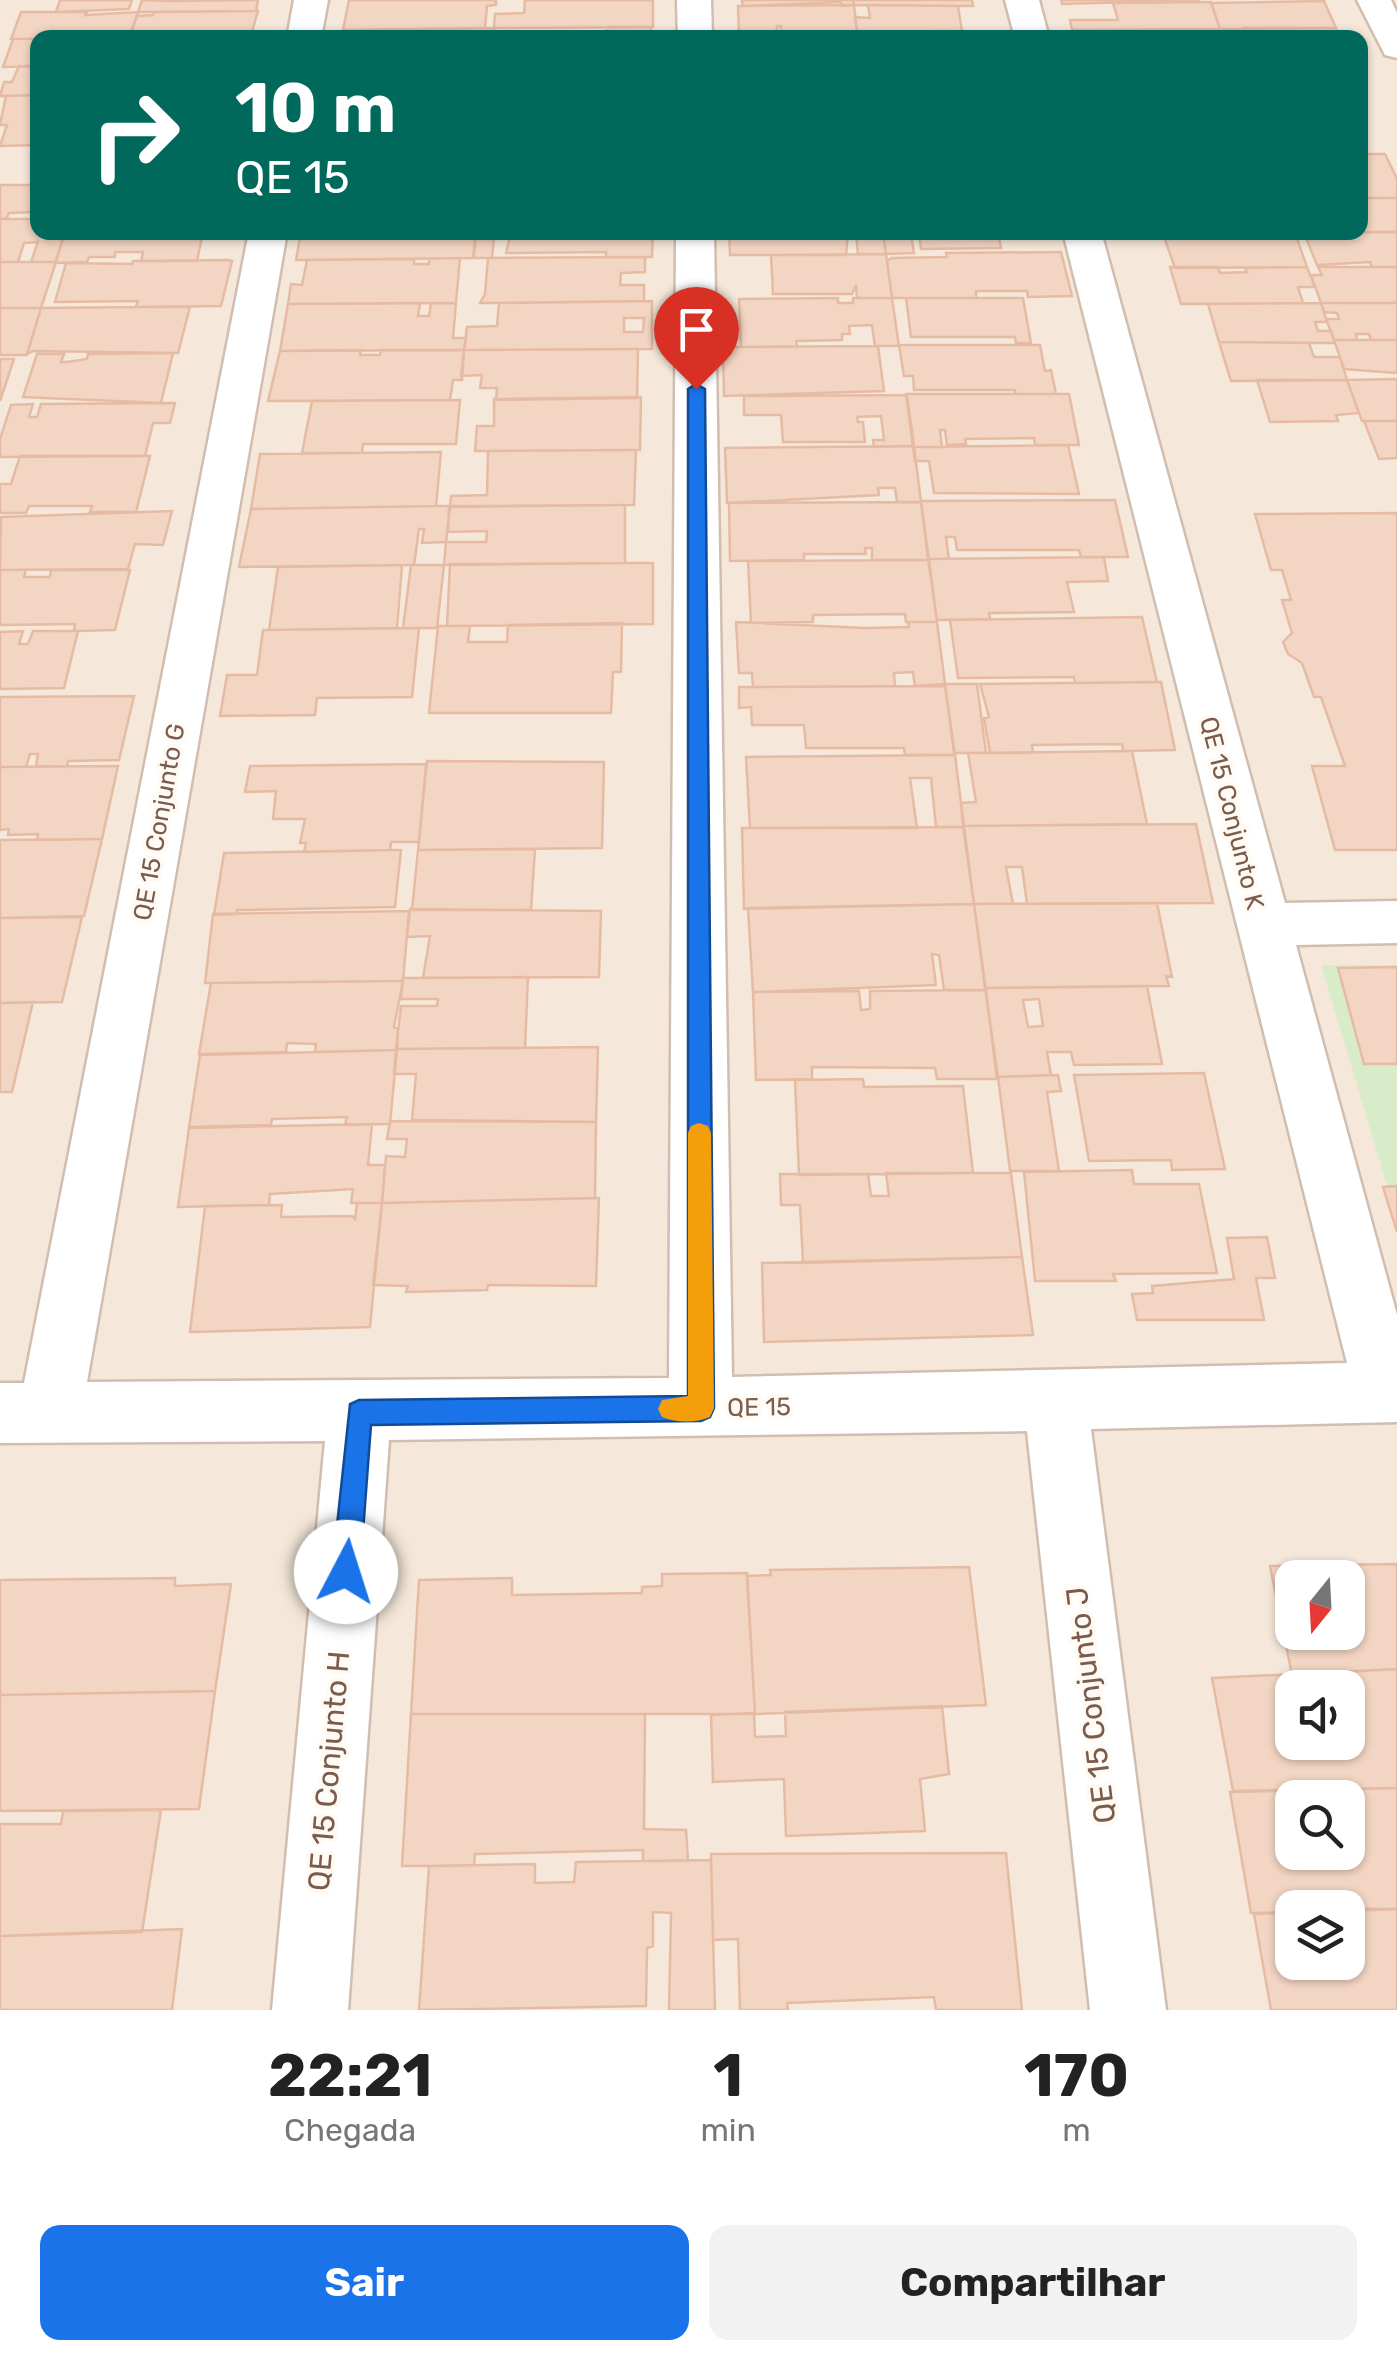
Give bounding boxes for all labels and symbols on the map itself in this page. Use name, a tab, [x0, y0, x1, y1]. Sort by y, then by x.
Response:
pin	[654, 287, 739, 390]
street label: QE 15 Conjunto K	[1194, 714, 1270, 912]
street label: QE 15 Conjunto G	[127, 721, 191, 923]
street label: QE 15	[727, 1392, 791, 1422]
position arrow	[294, 1520, 398, 1624]
north arrow	[1275, 1560, 1365, 1650]
street label: QE 15 Conjunto J	[1059, 1585, 1123, 1825]
street label: QE 15 Conjunto H	[301, 1650, 357, 1892]

